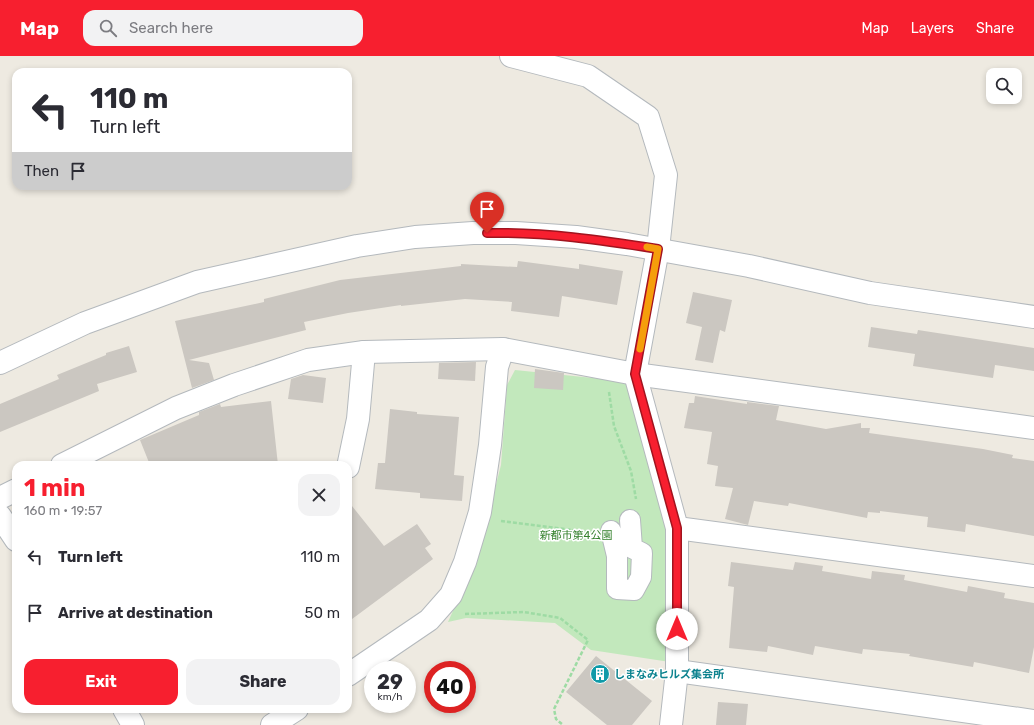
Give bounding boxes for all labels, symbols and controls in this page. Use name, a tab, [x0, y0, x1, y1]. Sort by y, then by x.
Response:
search box	[83, 10, 363, 46]
text: Map	[20, 17, 59, 40]
icon: search	[97, 17, 119, 39]
text: Search here	[129, 19, 213, 37]
text: Map	[862, 20, 889, 37]
text: Layers	[911, 20, 954, 37]
text: Share	[976, 20, 1014, 37]
map controls	[986, 68, 1022, 104]
button: search	[986, 68, 1022, 104]
text: 110 m	[90, 82, 168, 115]
icon: left	[24, 84, 76, 136]
text: Turn left	[90, 116, 160, 138]
icon: arrive	[67, 160, 89, 182]
text: Then	[24, 162, 59, 180]
pin	[470, 192, 504, 233]
icon: arrive	[476, 198, 498, 220]
text: 1 min	[24, 474, 85, 502]
button: close	[298, 474, 340, 516]
text: 160 m · 19:57	[24, 503, 102, 518]
park label: 新都市第4公園	[540, 529, 612, 542]
icon: left	[24, 546, 46, 568]
text: Turn left	[58, 548, 123, 566]
text: 110 m	[301, 548, 340, 566]
icon: arrive	[24, 602, 46, 624]
text: Arrive at destination	[58, 604, 213, 622]
text: 50 m	[305, 604, 340, 622]
position arrow	[656, 608, 698, 650]
button: Exit	[24, 659, 178, 705]
button: Share	[186, 659, 340, 705]
speed limit sign: 40	[424, 661, 476, 713]
building icon: しまなみヒルズ集会所	[589, 663, 611, 685]
place label: しまなみヒルズ集会所	[614, 668, 724, 681]
text: 29	[377, 670, 403, 694]
text: km/h	[378, 691, 402, 703]

